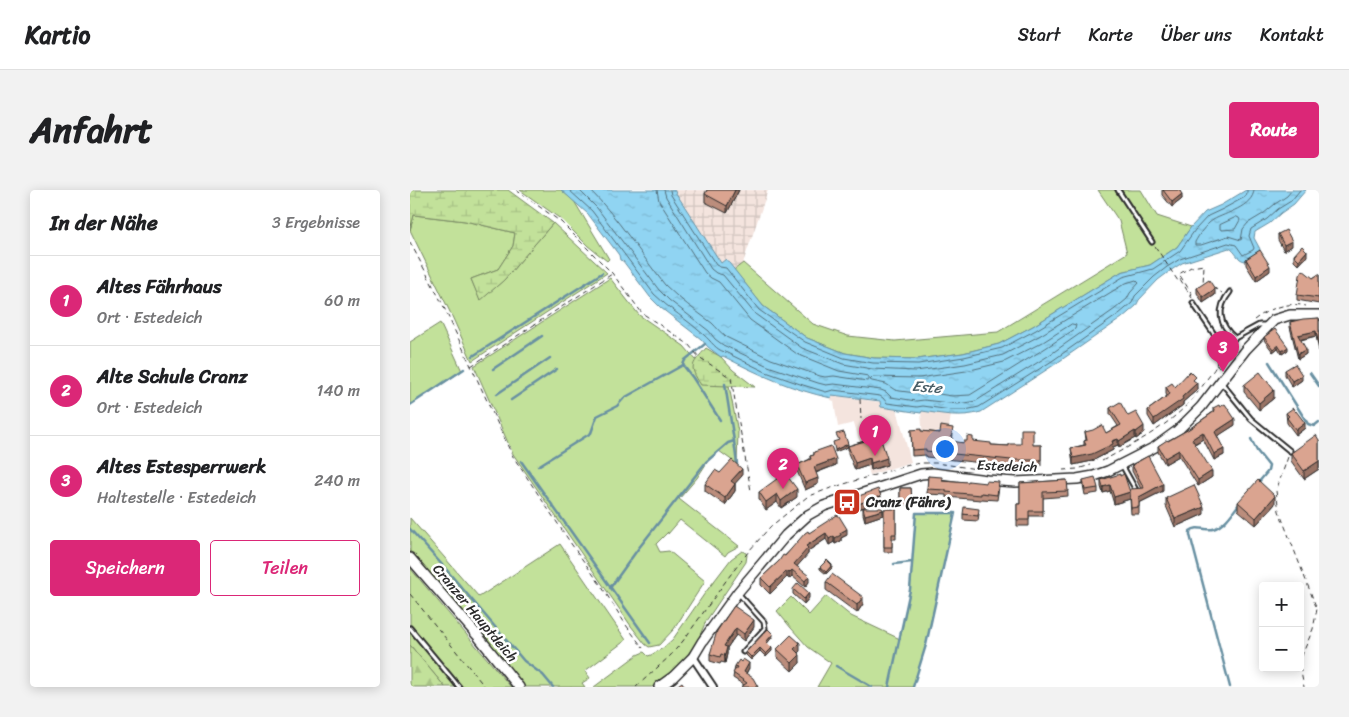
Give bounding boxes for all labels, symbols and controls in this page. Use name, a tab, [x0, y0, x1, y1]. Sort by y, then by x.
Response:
text: Kartio	[25, 14, 90, 56]
text: Start	[1018, 19, 1061, 51]
text: Karte	[1089, 19, 1133, 51]
text: Über uns	[1161, 19, 1232, 51]
text: Kontakt	[1260, 19, 1324, 51]
text: Anfahrt	[30, 99, 153, 161]
button: Route	[1229, 102, 1319, 158]
text: In der Nähe	[50, 204, 158, 242]
text: 3 Ergebnisse	[272, 208, 360, 237]
text: Altes Fährhaus	[97, 270, 222, 303]
text: 1	[63, 286, 69, 315]
text: 60 m	[324, 286, 360, 315]
text: Ort · Estedeich	[97, 303, 202, 332]
pin: 3	[1207, 331, 1239, 372]
text: Alte Schule Cranz	[97, 360, 247, 393]
water label: Este	[911, 373, 944, 401]
text: 2	[61, 376, 71, 405]
text: 140 m	[317, 376, 360, 405]
text: Ort · Estedeich	[97, 393, 202, 422]
pin: 1	[859, 415, 891, 456]
your location	[932, 436, 958, 462]
pin: 2	[767, 448, 799, 489]
text: Altes Estesperrwerk	[97, 450, 266, 483]
street label: Estedeich	[976, 452, 1038, 480]
text: 3	[62, 466, 70, 495]
text: 240 m	[314, 466, 360, 495]
text: Haltestelle · Estedeich	[97, 483, 256, 512]
bus stop icon: Cranz (Fähre)	[832, 487, 862, 517]
place label: Cranz (Fähre)	[865, 490, 951, 515]
button: Speichern	[50, 540, 200, 596]
button: Teilen	[210, 540, 360, 596]
street label: Cranzer Hauptdeich	[426, 558, 524, 668]
map controls	[1259, 582, 1304, 672]
button: +	[1259, 582, 1304, 627]
button: −	[1259, 627, 1304, 672]

